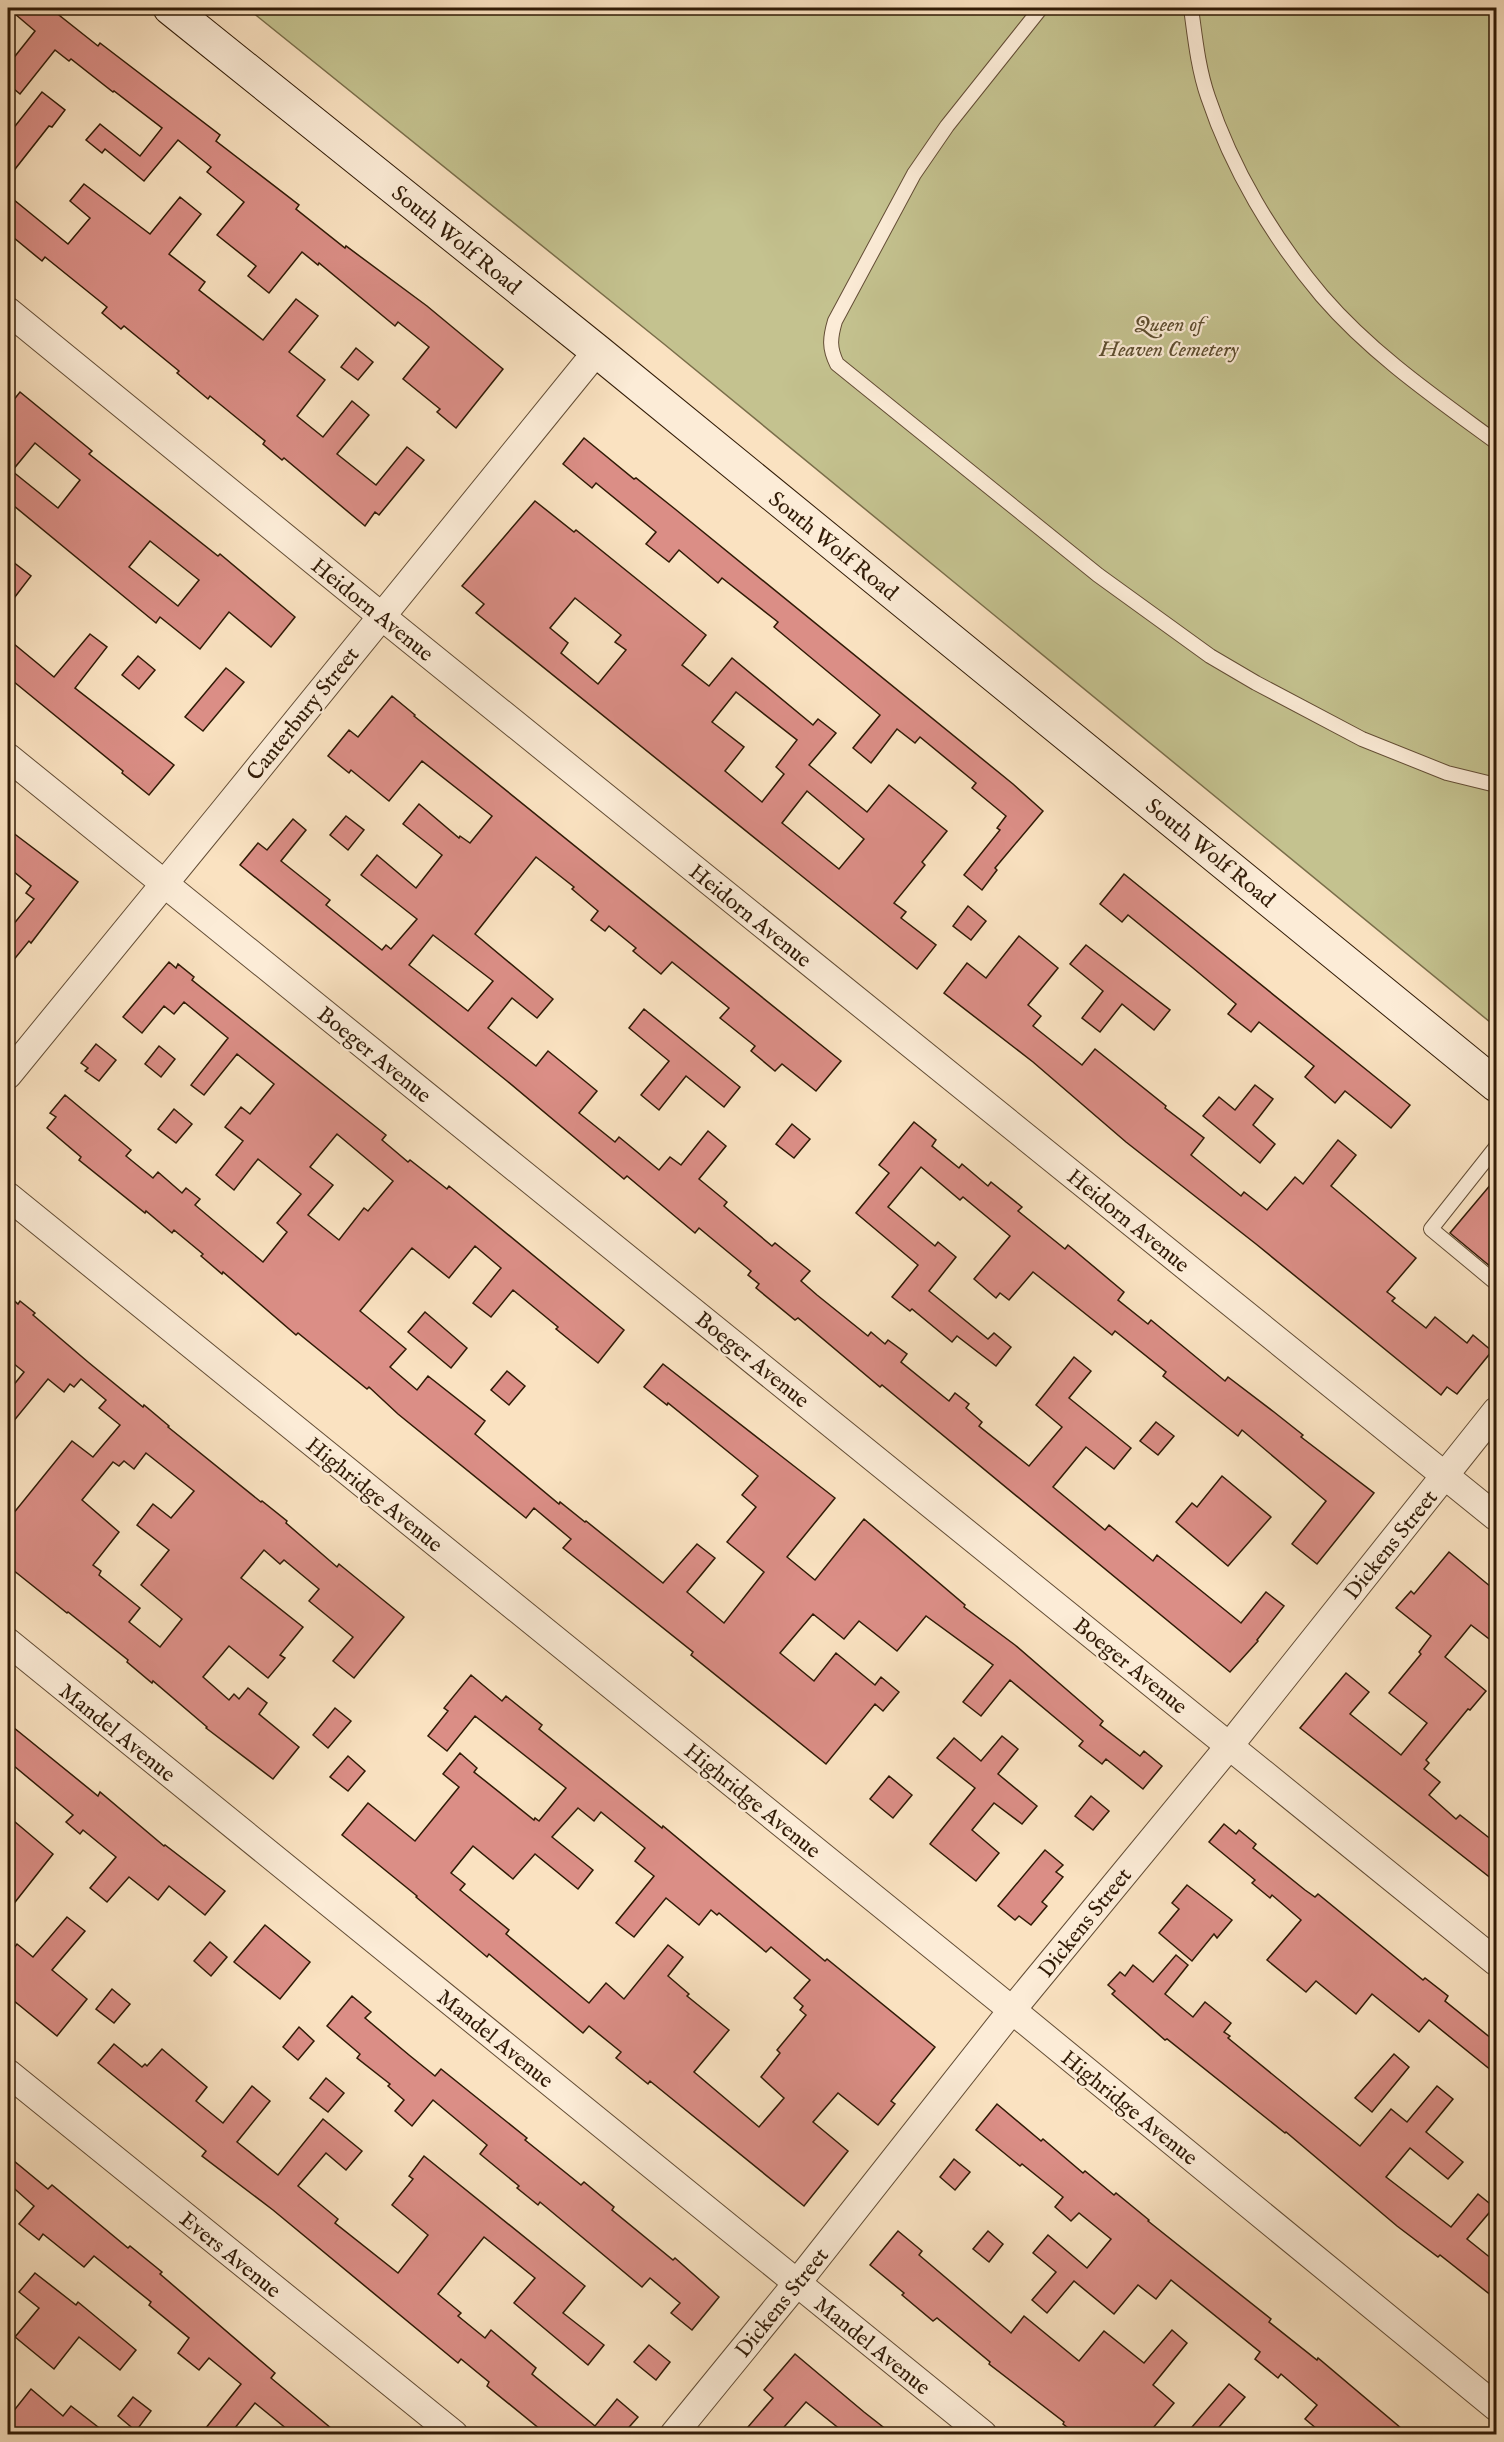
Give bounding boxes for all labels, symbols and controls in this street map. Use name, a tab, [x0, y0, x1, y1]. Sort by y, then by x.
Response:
street label: South Wolf Road	[385, 180, 526, 302]
park label: Queen of Heaven Cemetery	[1098, 311, 1239, 364]
street label: South Wolf Road	[762, 486, 903, 608]
street label: Heidorn Avenue	[305, 553, 439, 669]
street label: Canterbury Street	[241, 641, 366, 787]
street label: South Wolf Road	[1139, 793, 1280, 915]
street label: Heidorn Avenue	[683, 859, 817, 975]
street label: Boeger Avenue	[311, 1001, 436, 1110]
street label: Heidorn Avenue	[1061, 1164, 1195, 1280]
street label: Boeger Avenue	[689, 1306, 814, 1415]
street label: Highridge Avenue	[300, 1432, 448, 1559]
street label: Dickens Street	[1339, 1484, 1445, 1606]
street label: Boeger Avenue	[1067, 1612, 1192, 1721]
street label: Mandel Avenue	[53, 1678, 181, 1789]
street label: Highridge Avenue	[678, 1738, 826, 1865]
street label: Dickens Street	[1033, 1862, 1139, 1984]
street label: Mandel Avenue	[431, 1984, 559, 2095]
street label: Highridge Avenue	[1055, 2045, 1203, 2172]
street label: Evers Avenue	[173, 2206, 286, 2305]
street label: Dickens Street	[730, 2242, 836, 2364]
street label: Mandel Avenue	[808, 2291, 936, 2402]

